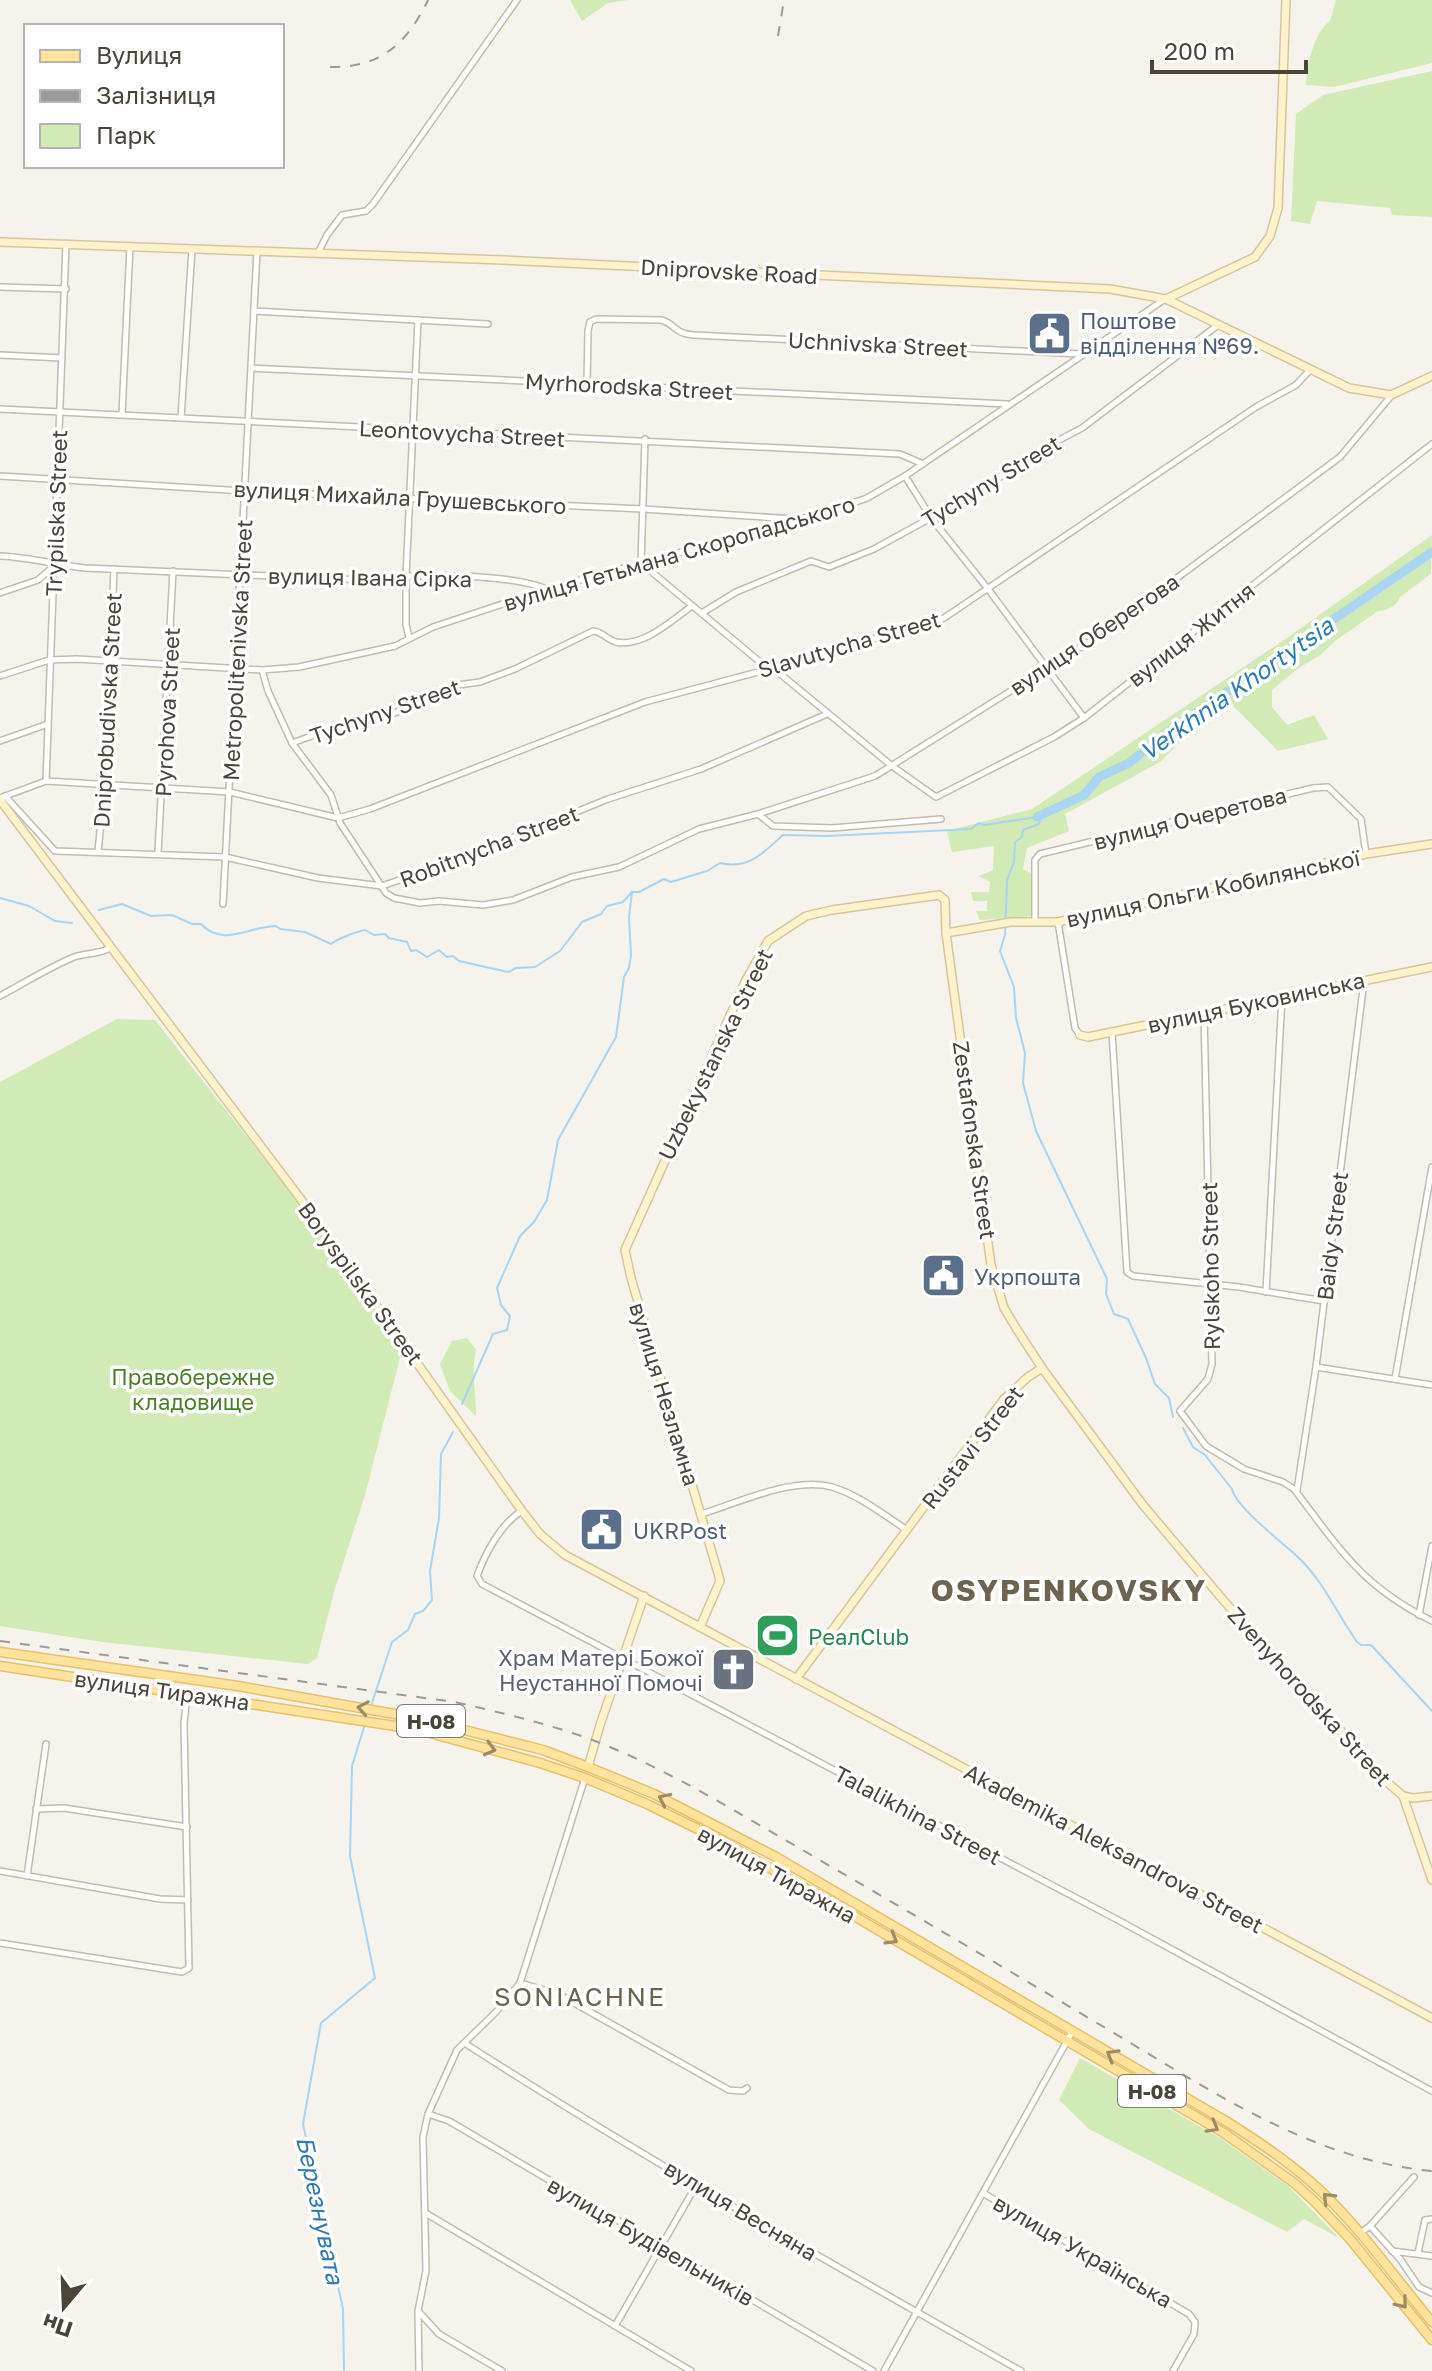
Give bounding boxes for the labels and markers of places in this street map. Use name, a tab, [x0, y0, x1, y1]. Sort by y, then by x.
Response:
place label: Поштове відділення №69.	[1080, 307, 1259, 359]
public building icon: Поштове відділення №69.	[1025, 309, 1073, 357]
public building icon: Укрпошта	[919, 1252, 967, 1300]
place label: Укрпошта	[974, 1263, 1081, 1290]
public building icon: UKRPost	[578, 1506, 626, 1554]
place label: UKRPost	[633, 1517, 727, 1544]
sports icon: РеалClub	[753, 1612, 801, 1660]
place label: РеалClub	[808, 1623, 909, 1650]
place label: Храм Матері Божої Неустанної Помочі	[498, 1644, 704, 1696]
church icon: Храм Матері Божої Неустанної Помочі	[710, 1646, 758, 1694]

